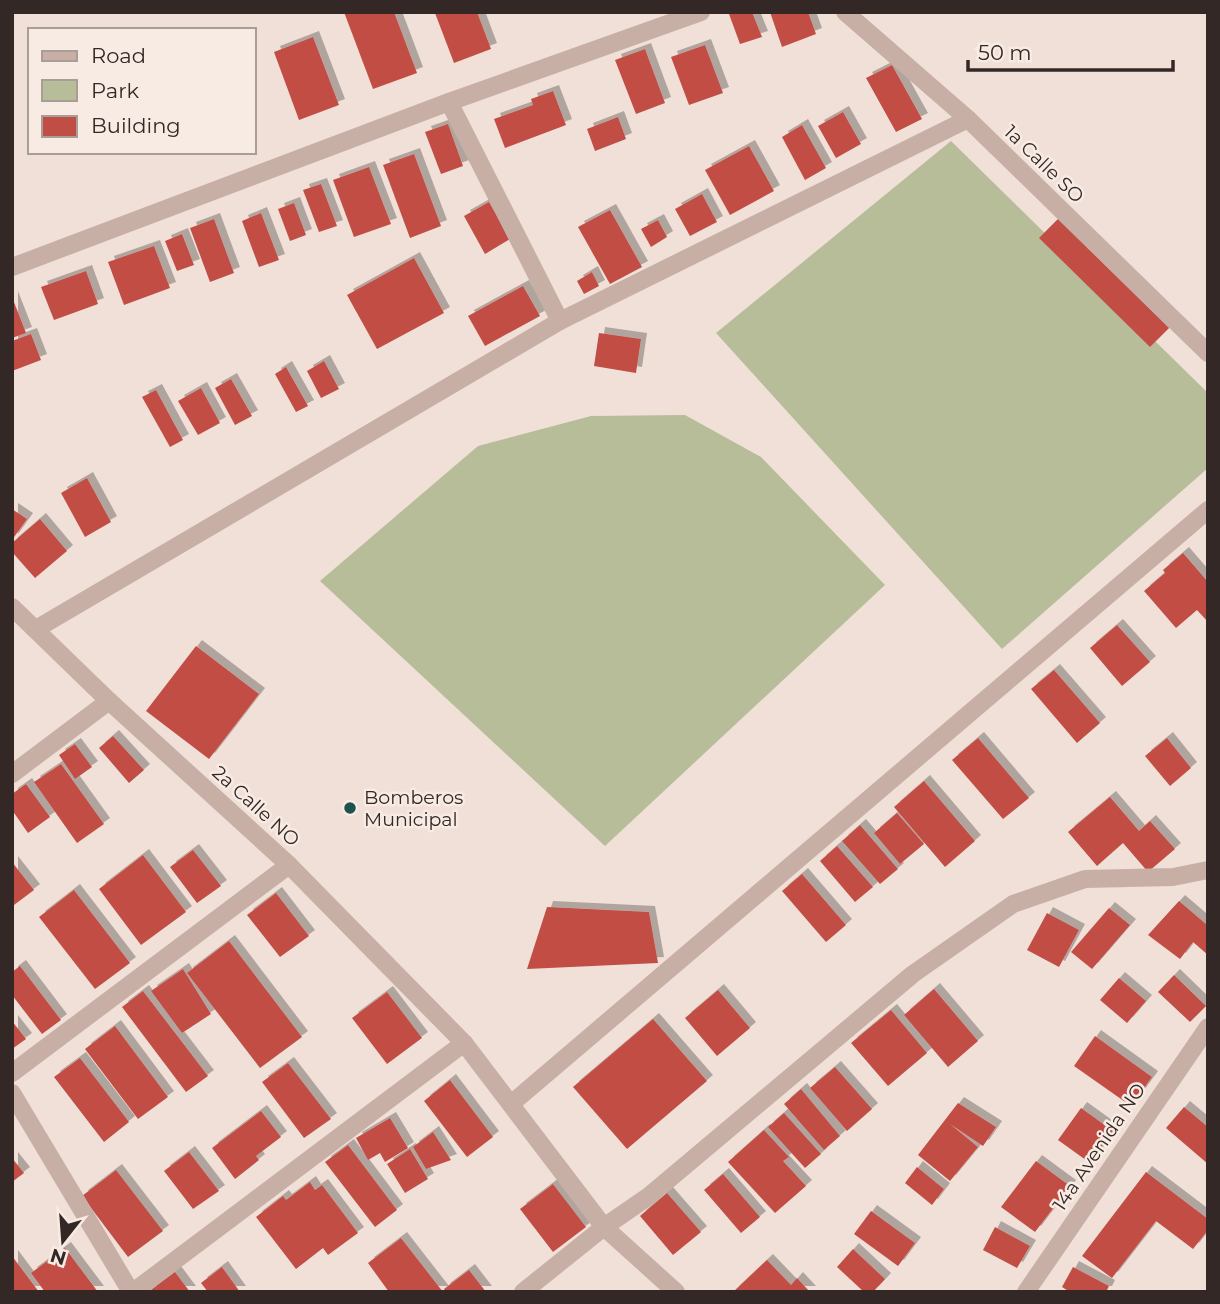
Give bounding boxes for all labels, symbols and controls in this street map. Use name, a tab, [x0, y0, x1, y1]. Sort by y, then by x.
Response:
legend	[28, 28, 256, 154]
scale bar	[968, 28, 1173, 72]
text: 50 m	[978, 40, 1032, 65]
text: Road	[91, 43, 146, 68]
text: Park	[91, 78, 139, 103]
text: Building	[91, 113, 181, 138]
street label: 1a Calle SO	[999, 120, 1089, 208]
street label: 2a Calle NO	[208, 761, 304, 851]
place label: Bomberos Municipal	[364, 786, 463, 831]
marker: Bomberos Municipal	[342, 800, 358, 816]
street label: 14a Avenida NO	[1048, 1079, 1150, 1215]
north arrow	[28, 1206, 98, 1276]
text: N	[47, 1244, 69, 1270]

